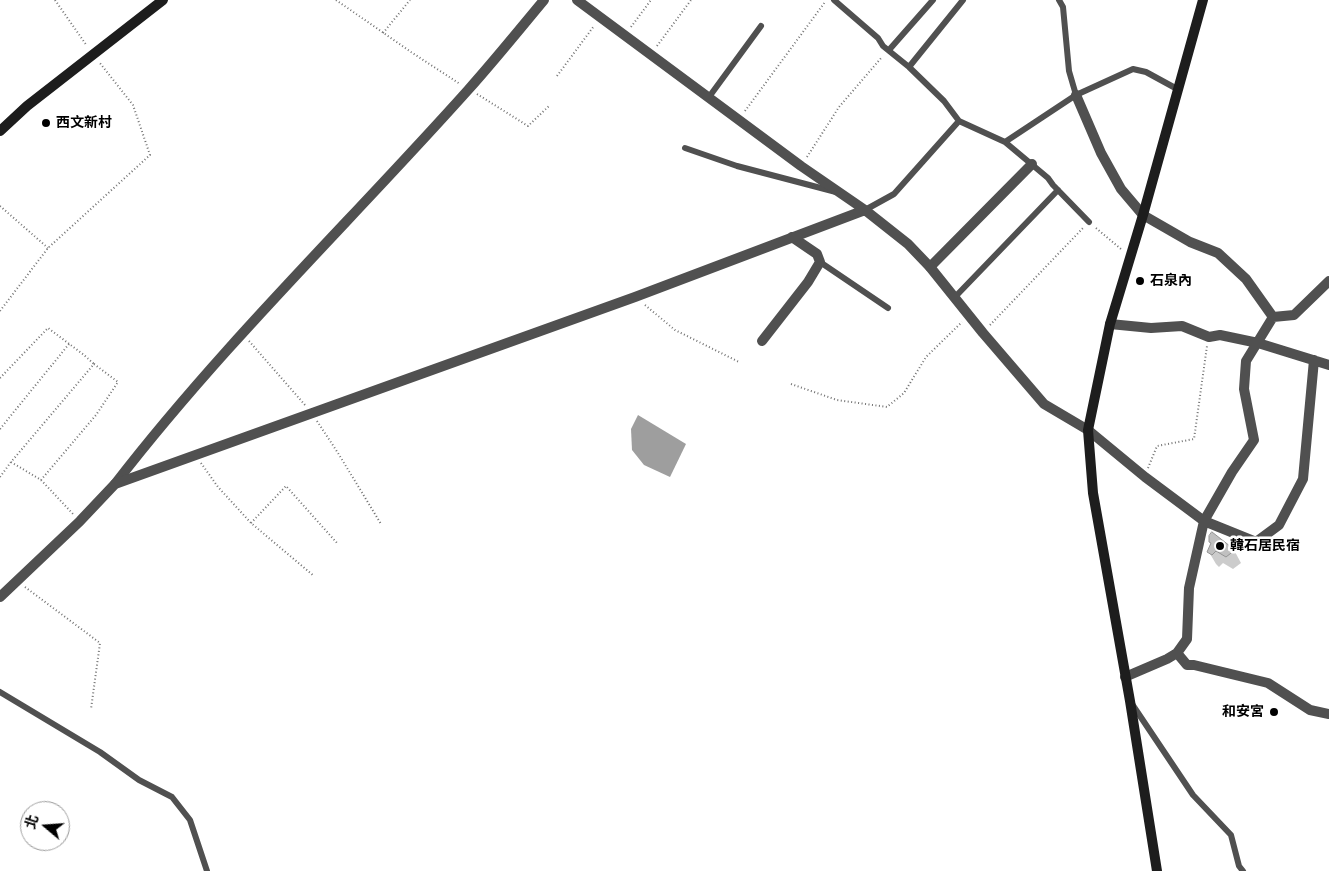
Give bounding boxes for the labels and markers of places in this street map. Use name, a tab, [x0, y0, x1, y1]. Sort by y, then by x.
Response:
place label: 西文新村	[56, 115, 112, 131]
marker: 西文新村	[40, 117, 52, 129]
place label: 石泉內	[1150, 273, 1192, 289]
marker: 石泉內	[1134, 275, 1146, 287]
place label: 韓石居民宿	[1230, 538, 1300, 554]
marker: 韓石居民宿	[1214, 540, 1226, 552]
place label: 和安宮	[1222, 704, 1264, 720]
marker: 和安宮	[1268, 706, 1280, 718]

